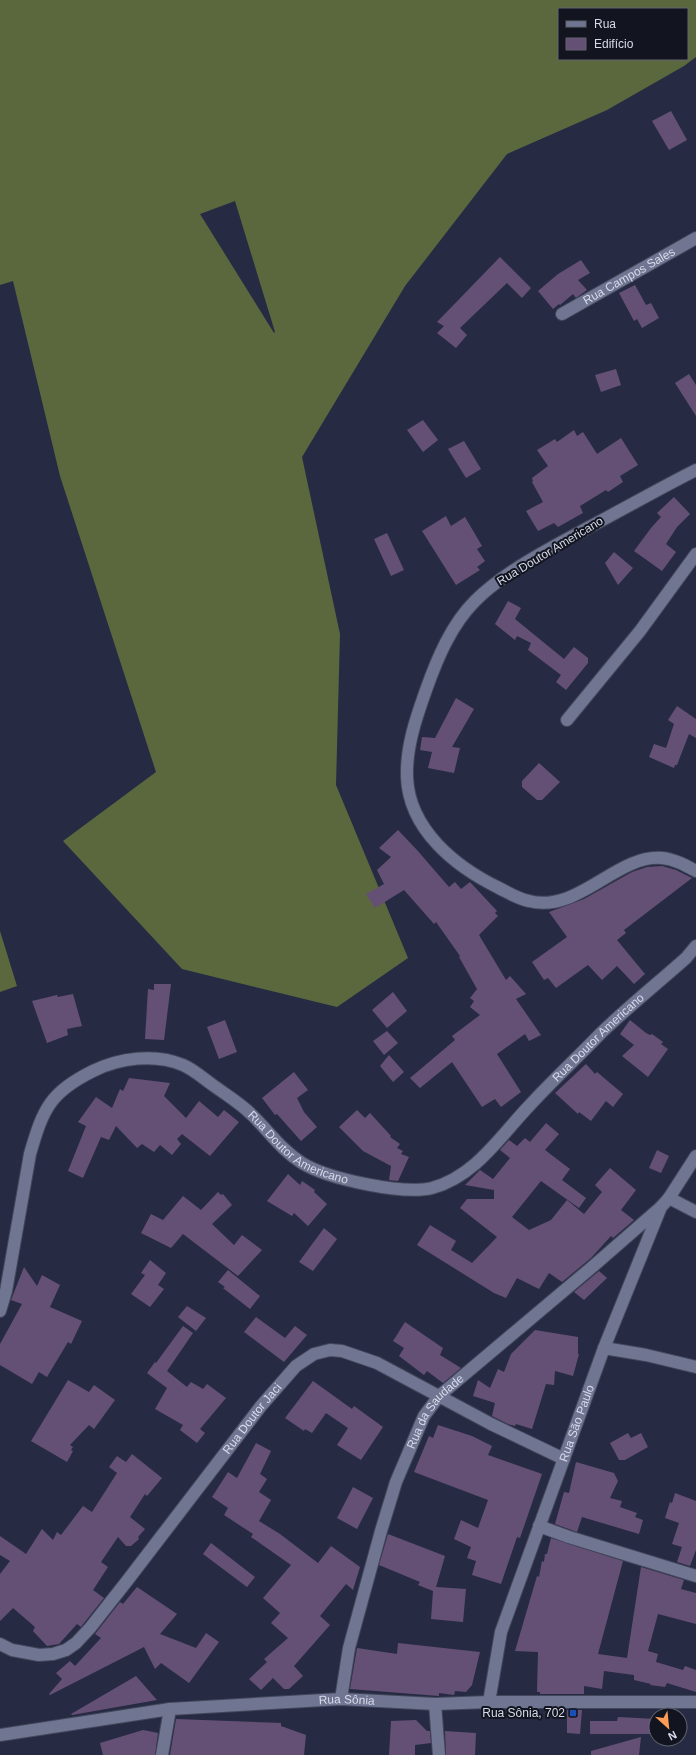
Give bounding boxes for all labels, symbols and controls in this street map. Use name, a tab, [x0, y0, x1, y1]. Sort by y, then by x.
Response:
legend	[558, 8, 688, 60]
text: Rua	[594, 17, 616, 31]
text: Edifício	[594, 37, 634, 51]
street label: Rua Campos Sales	[580, 244, 677, 308]
street label: Rua Doutor Americano	[494, 514, 606, 588]
street label: Rua Doutor Americano	[549, 990, 647, 1085]
street label: Rua Doutor Americano	[245, 1108, 350, 1187]
street label: Rua da Saudade	[404, 1371, 467, 1451]
street label: Rua Doutor Jaci	[220, 1381, 284, 1457]
street label: Rua São Paulo	[556, 1383, 597, 1464]
street label: Rua Sônia	[318, 1692, 375, 1708]
place label: Rua Sônia, 702	[482, 1706, 565, 1720]
north arrow	[648, 1707, 688, 1747]
marker: Rua Sônia, 702	[568, 1708, 578, 1718]
text: N	[666, 1729, 679, 1743]

